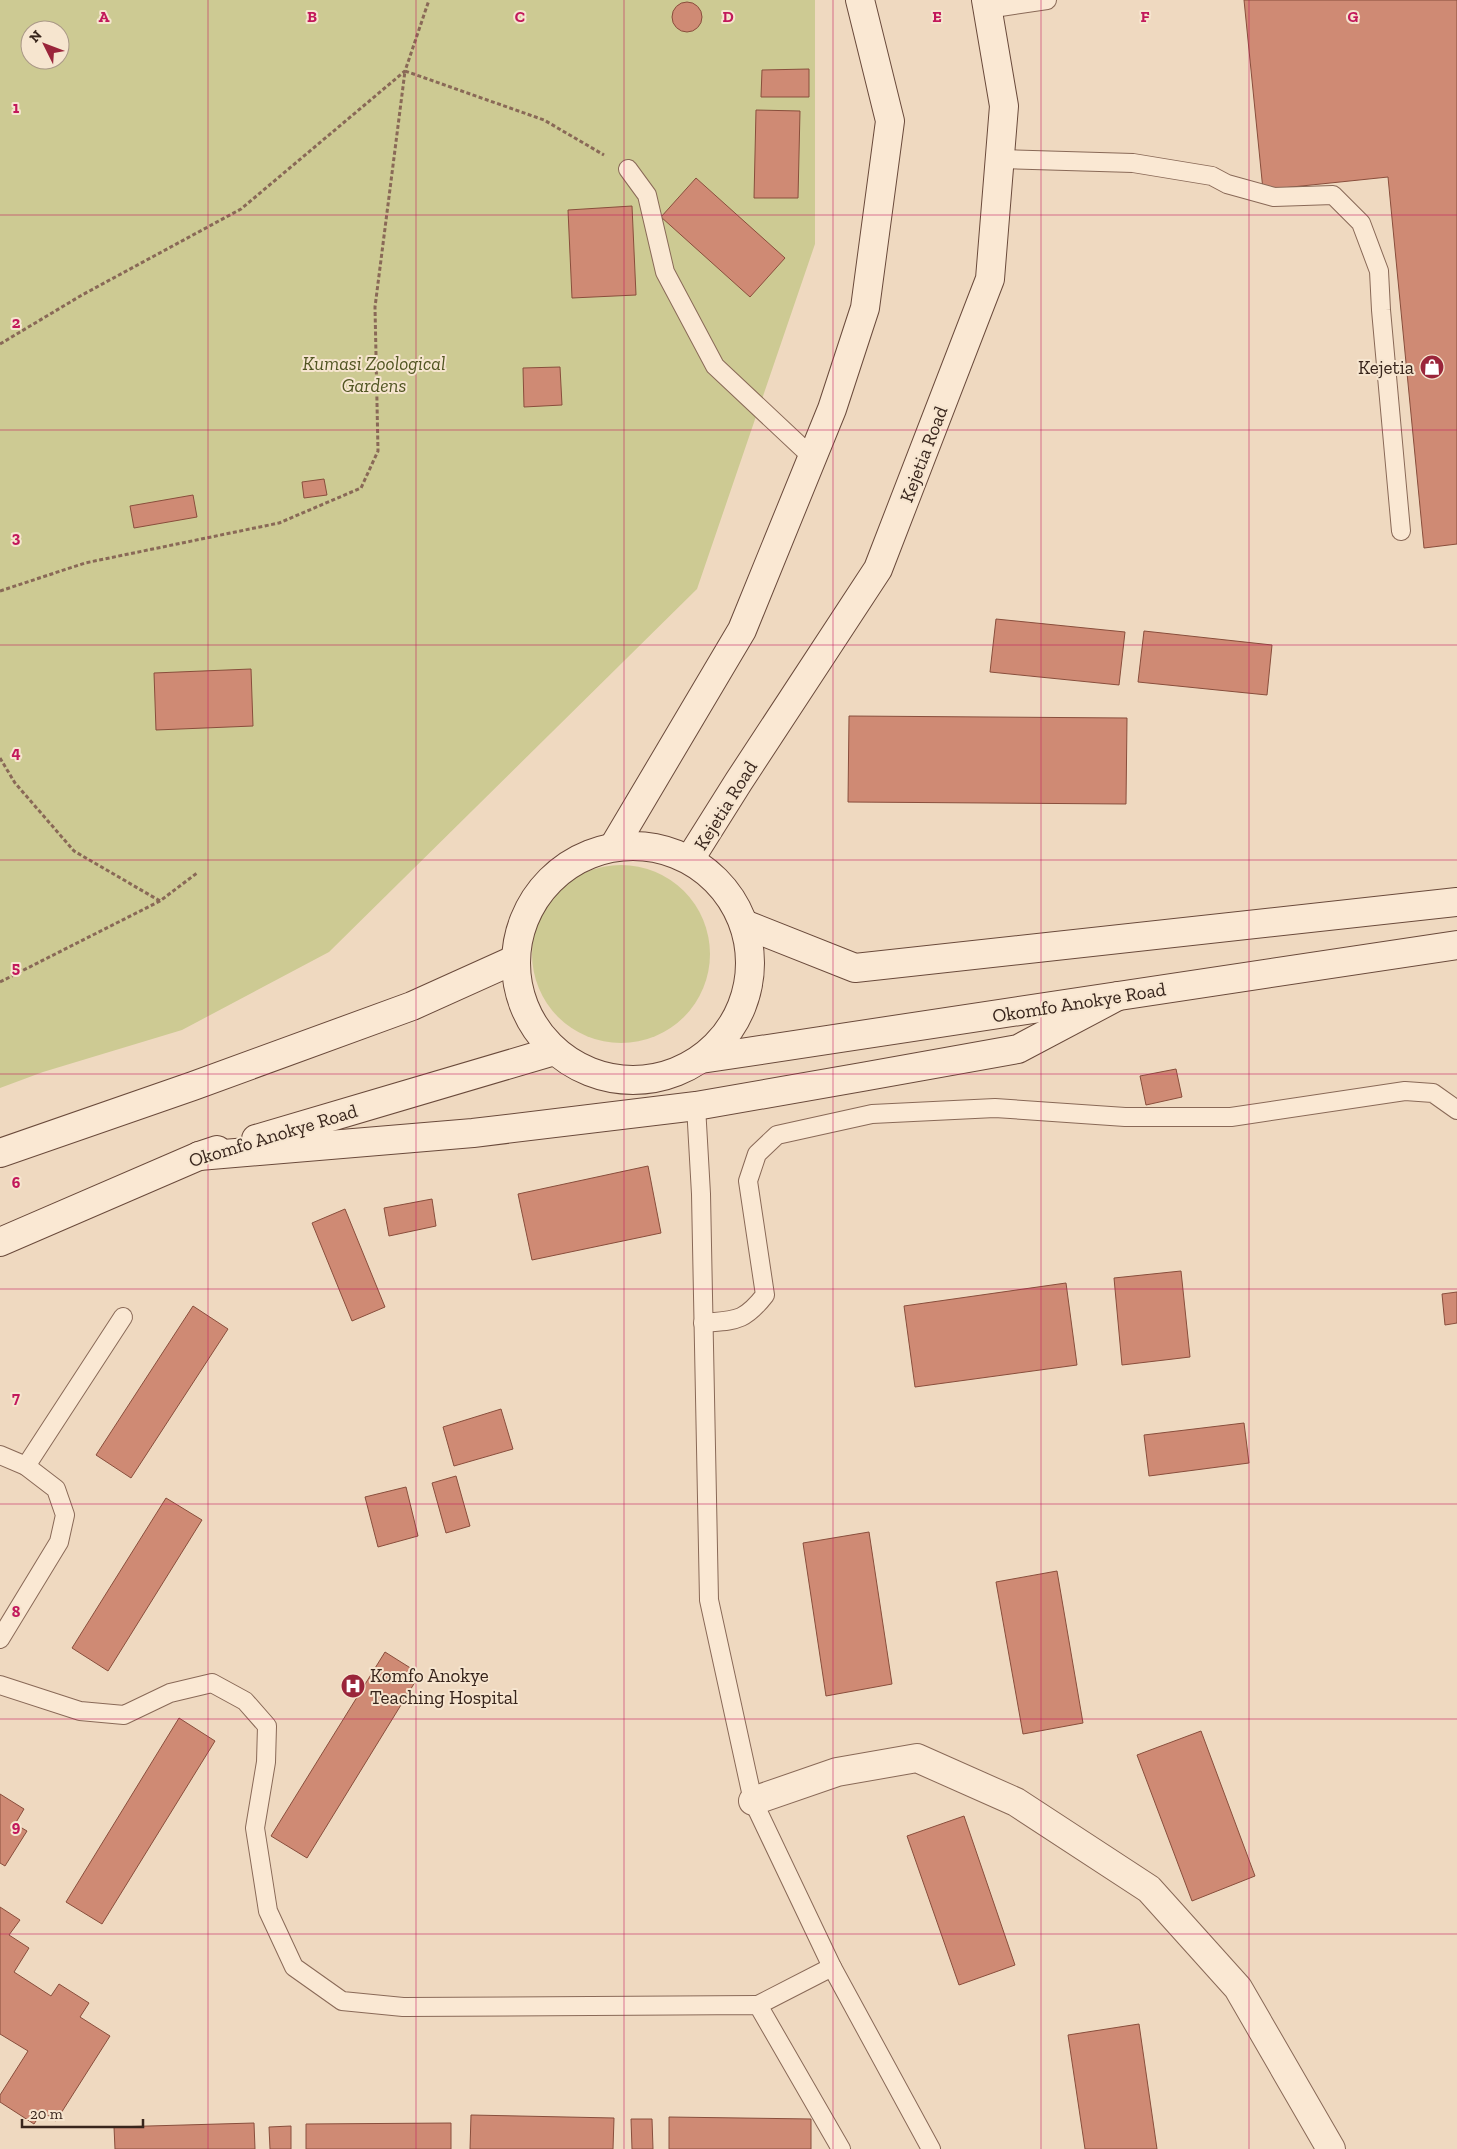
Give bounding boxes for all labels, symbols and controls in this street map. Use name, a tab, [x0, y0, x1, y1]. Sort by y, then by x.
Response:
text: A	[99, 7, 110, 26]
text: B	[307, 7, 317, 26]
text: C	[515, 7, 525, 26]
text: D	[722, 7, 734, 26]
text: E	[932, 7, 942, 26]
text: F	[1140, 7, 1150, 26]
text: G	[1348, 7, 1359, 26]
north arrow	[20, 20, 70, 70]
text: N	[26, 27, 46, 46]
text: 1	[13, 98, 20, 117]
text: 2	[12, 313, 21, 332]
park label: Kumasi Zoological Gardens	[303, 352, 445, 397]
shop icon: Kejetia	[1419, 354, 1445, 380]
place label: Kejetia	[1358, 356, 1414, 379]
street label: Kejetia Road	[895, 402, 953, 506]
text: 3	[12, 528, 21, 547]
text: 4	[11, 743, 21, 762]
street label: Kejetia Road	[689, 756, 762, 854]
text: 5	[12, 958, 20, 977]
street label: Okomfo Anokye Road	[991, 977, 1168, 1028]
street label: Okomfo Anokye Road	[186, 1099, 361, 1172]
text: 6	[12, 1173, 21, 1192]
text: 7	[12, 1388, 20, 1407]
text: 8	[12, 1602, 21, 1621]
place label: Komfo Anokye Teaching Hospital	[370, 1664, 518, 1709]
hospital icon: Komfo Anokye Teaching Hospital	[340, 1673, 366, 1699]
text: 9	[12, 1817, 21, 1836]
scale bar	[22, 2096, 144, 2128]
text: 20 m	[30, 2105, 63, 2123]

